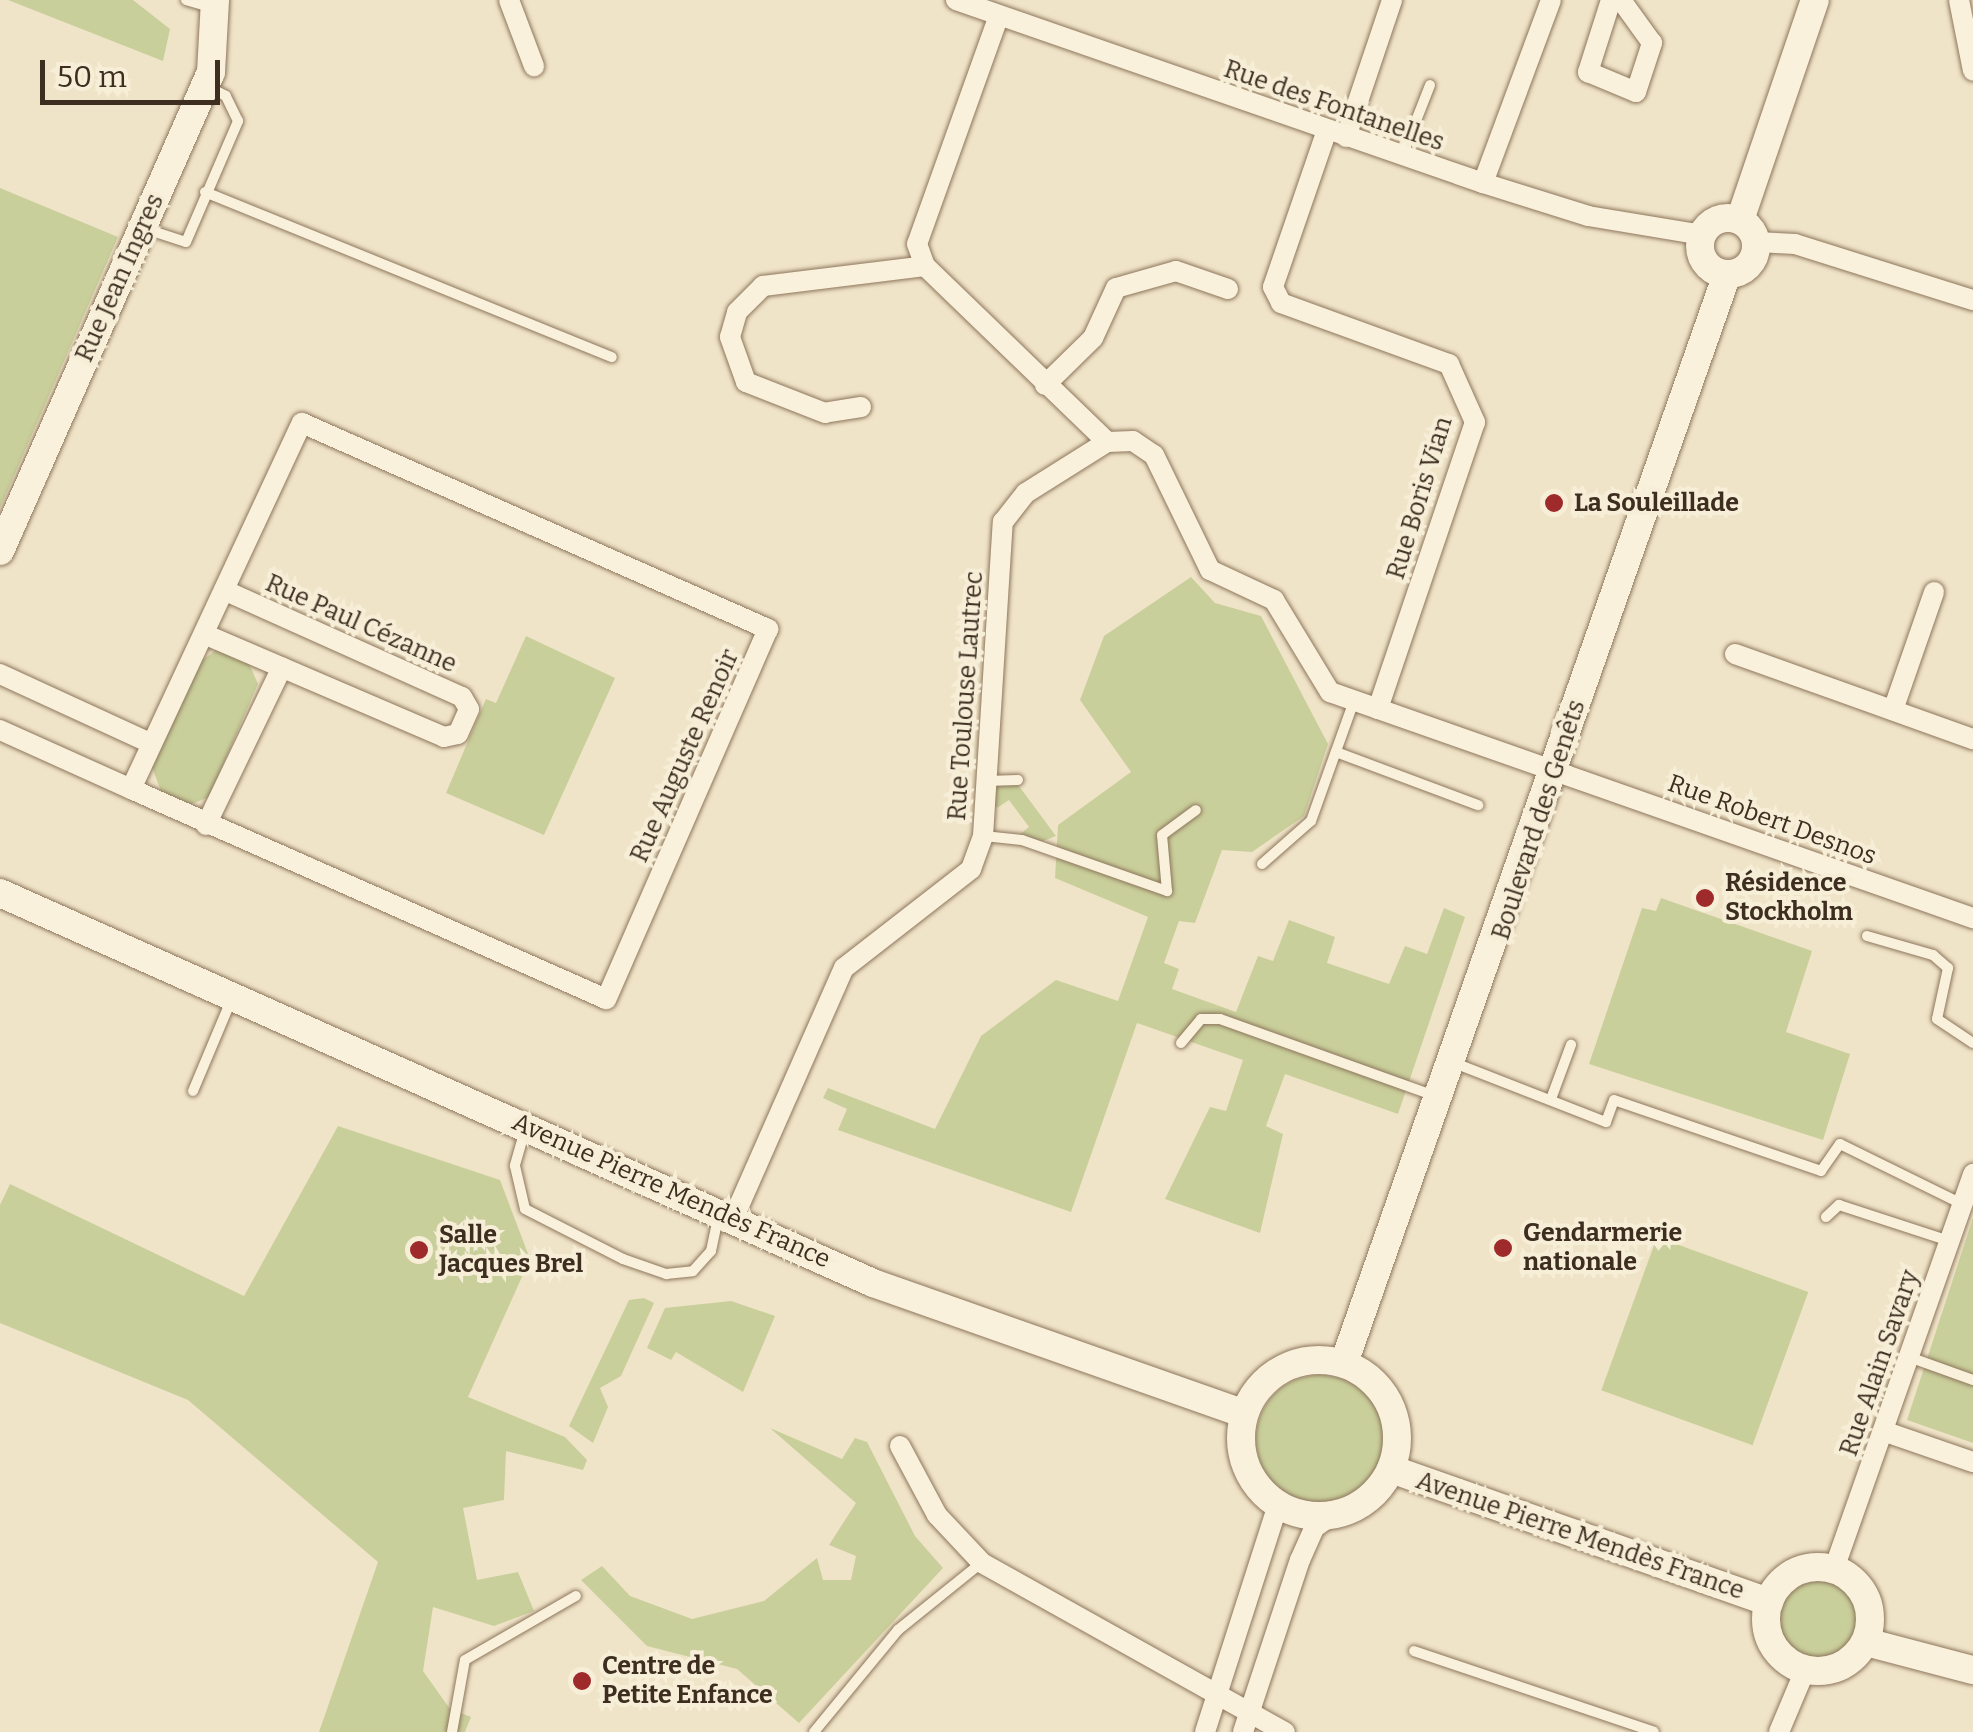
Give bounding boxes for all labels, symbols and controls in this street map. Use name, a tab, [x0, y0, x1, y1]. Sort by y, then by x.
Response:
scale bar	[45, 40, 225, 102]
street label: Rue des Fontanelles	[1220, 54, 1448, 158]
text: 50 m	[57, 59, 127, 95]
street label: Rue Jean Ingres	[70, 189, 170, 367]
street label: Rue Boris Vian	[1381, 413, 1459, 583]
place label: La Souleillade	[1574, 488, 1739, 518]
marker: La Souleillade	[1543, 492, 1565, 514]
street label: Rue Paul Cézanne	[261, 568, 461, 680]
street label: Rue Toulouse Lautrec	[942, 570, 990, 822]
street label: Rue Auguste Renoir	[625, 645, 745, 867]
street label: Boulevard des Genêts	[1486, 696, 1592, 944]
street label: Rue Robert Desnos	[1664, 768, 1880, 872]
place label: Résidence Stockholm	[1725, 869, 1853, 928]
marker: Résidence Stockholm	[1694, 887, 1716, 909]
street label: Avenue Pierre Mendès France	[507, 1107, 835, 1275]
place label: Gendarmerie nationale	[1523, 1219, 1682, 1278]
place label: Salle Jacques Brel	[439, 1221, 583, 1280]
marker: Gendarmerie nationale	[1492, 1237, 1514, 1259]
marker: Salle Jacques Brel	[408, 1239, 430, 1261]
street label: Rue Alain Savary	[1834, 1266, 1926, 1460]
street label: Avenue Pierre Mendès France	[1412, 1466, 1748, 1606]
place label: Centre de Petite Enfance	[602, 1652, 773, 1711]
marker: Centre de Petite Enfance	[571, 1670, 593, 1692]

